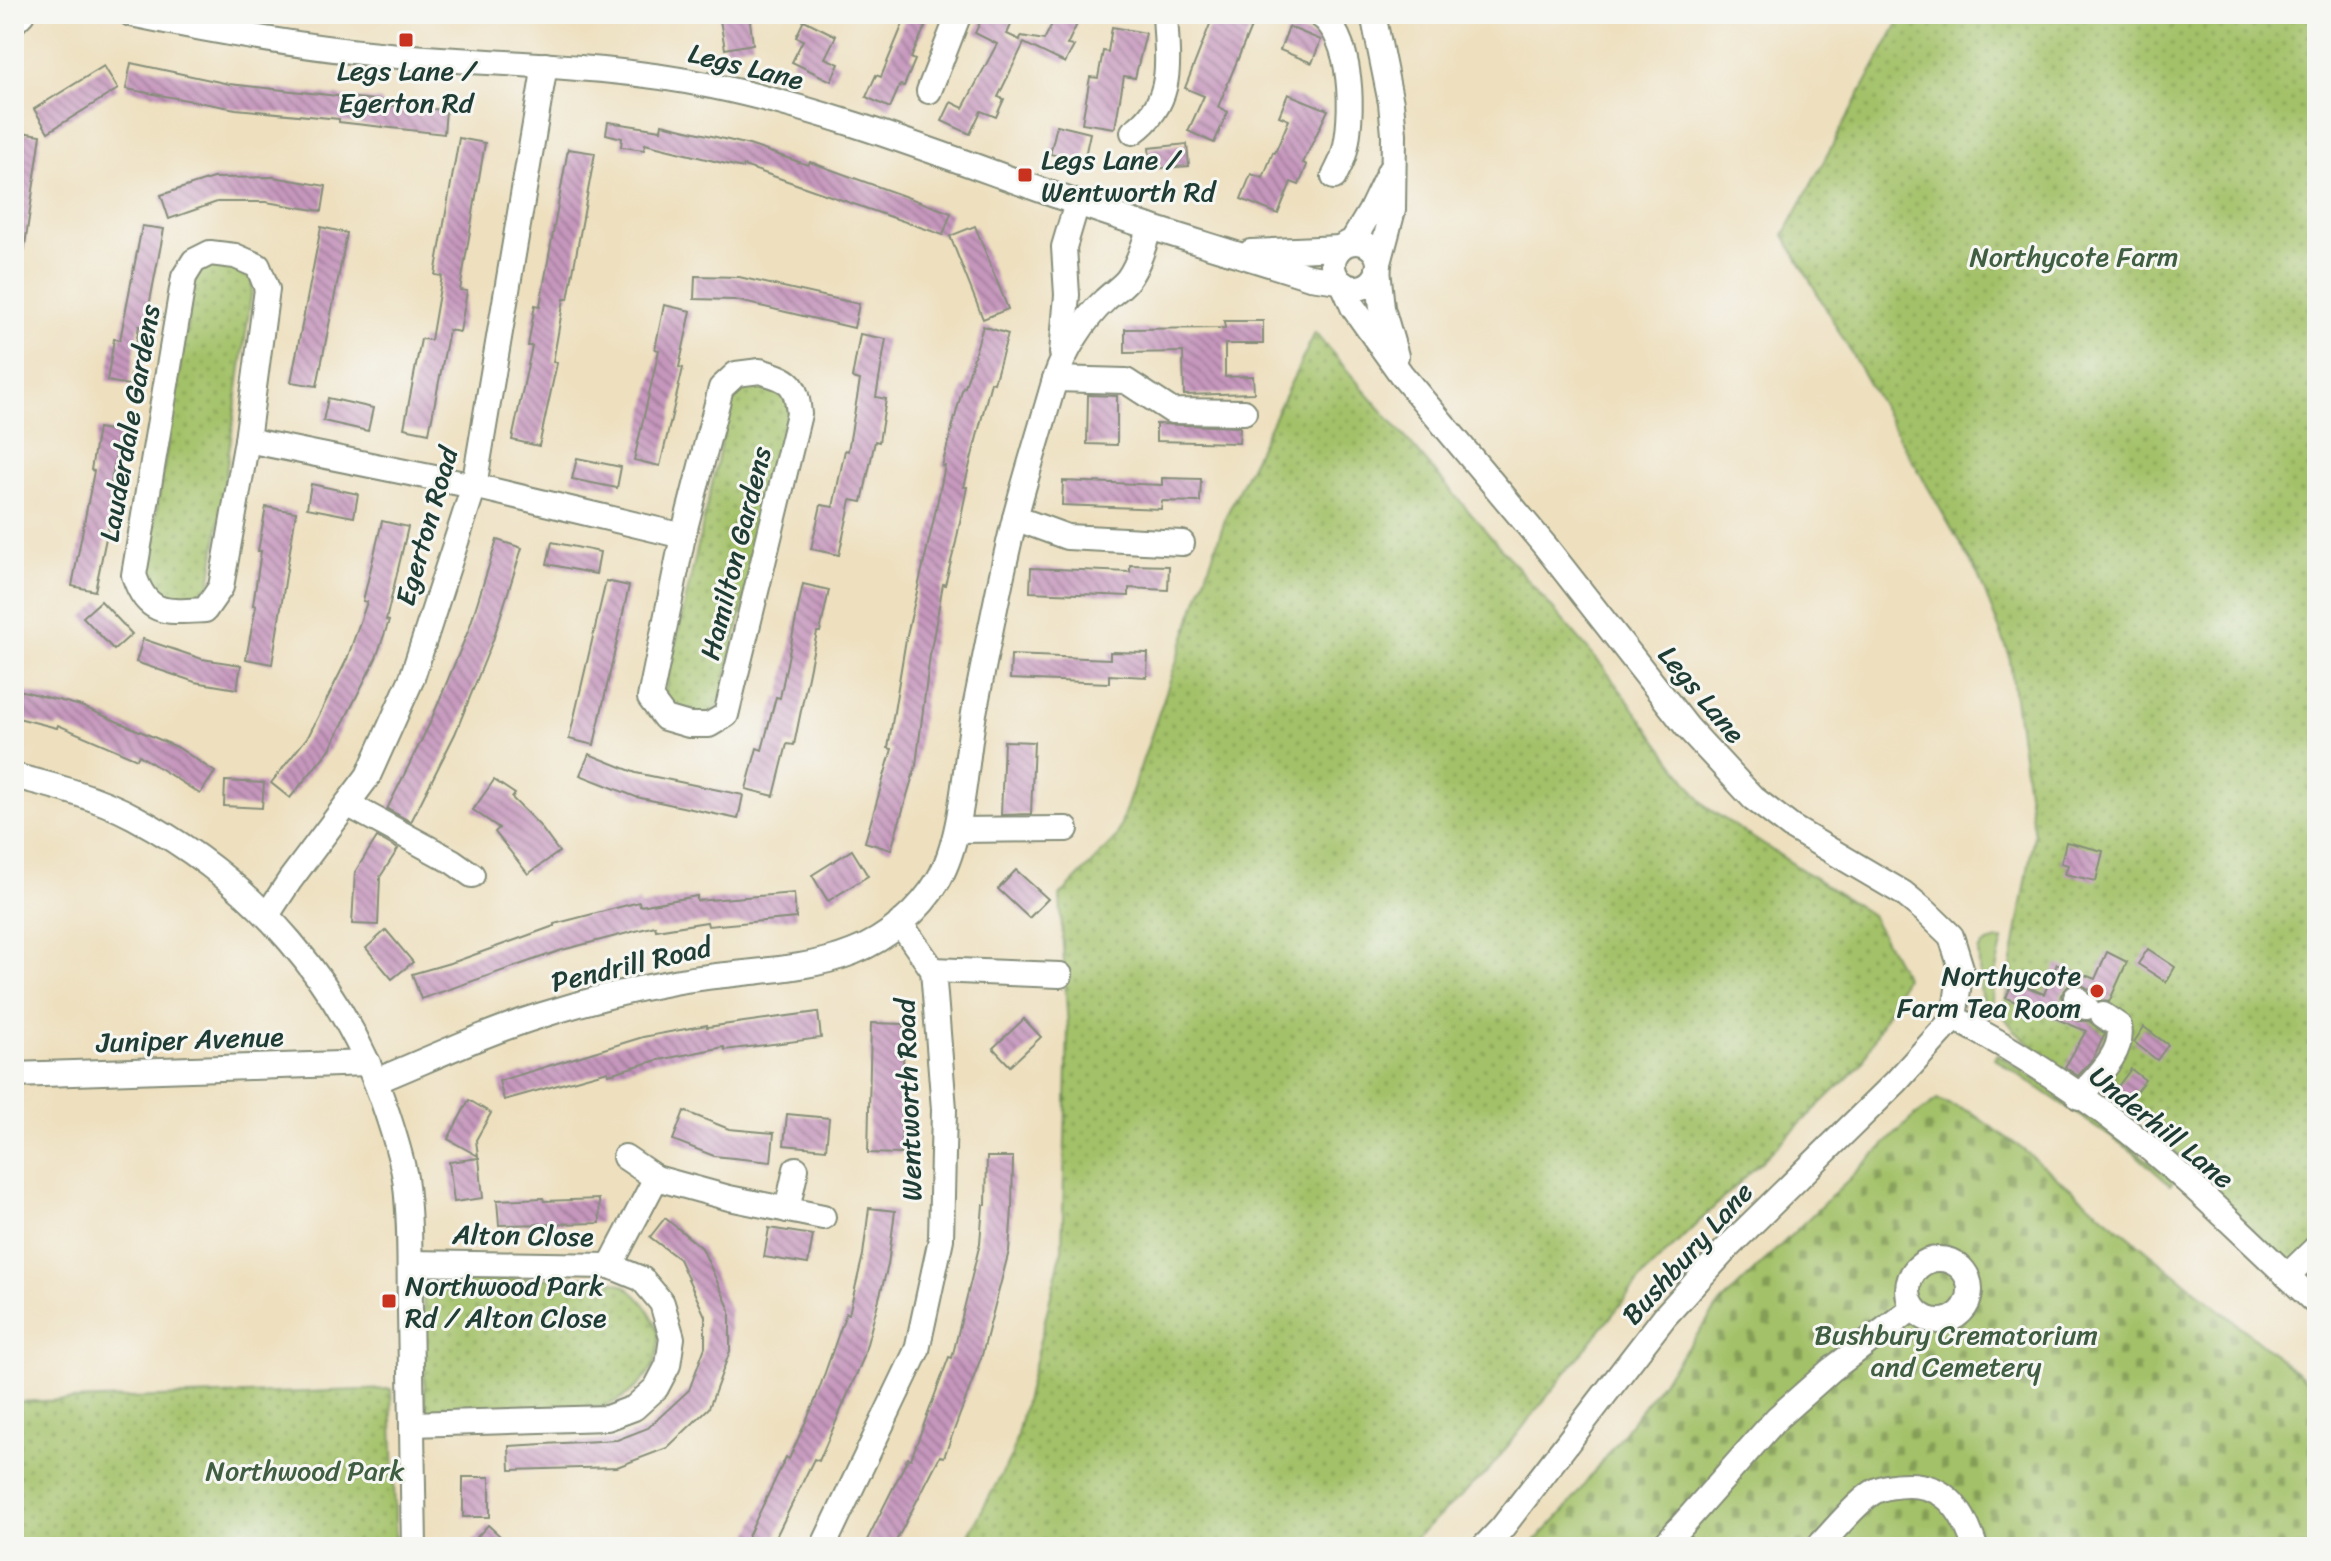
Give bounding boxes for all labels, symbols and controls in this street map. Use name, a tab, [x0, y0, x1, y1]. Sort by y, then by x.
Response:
street label: Legs Lane	[683, 29, 809, 104]
marker: Legs Lane / Egerton Rd	[397, 31, 415, 49]
place label: Legs Lane / Egerton Rd	[337, 46, 478, 127]
place label: Legs Lane / Wentworth Rd	[1041, 135, 1218, 216]
marker: Legs Lane / Wentworth Rd	[1016, 166, 1034, 184]
park label: Northycote Farm	[1969, 232, 2179, 281]
street label: Lauderdale Gardens	[84, 300, 175, 546]
street label: Egerton Road	[380, 439, 473, 611]
street label: Hamilton Gardens	[685, 441, 786, 665]
street label: Legs Lane	[1645, 634, 1758, 755]
street label: Pendrill Road	[546, 922, 718, 1007]
place label: Northycote Farm Tea Room	[1897, 951, 2081, 1032]
marker: Northycote Farm Tea Room	[2088, 982, 2106, 1000]
street label: Wentworth Road	[880, 996, 937, 1202]
street label: Juniper Avenue	[95, 1012, 285, 1067]
street label: Underhill Lane	[2078, 1053, 2246, 1202]
street label: Bushbury Lane	[1609, 1170, 1766, 1337]
street label: Alton Close	[451, 1210, 594, 1261]
place label: Northwood Park Rd / Alton Close	[405, 1261, 607, 1342]
marker: Northwood Park Rd / Alton Close	[380, 1292, 398, 1310]
park label: Bushbury Crematorium and Cemetery	[1814, 1310, 2098, 1391]
park label: Northwood Park	[206, 1446, 405, 1495]

